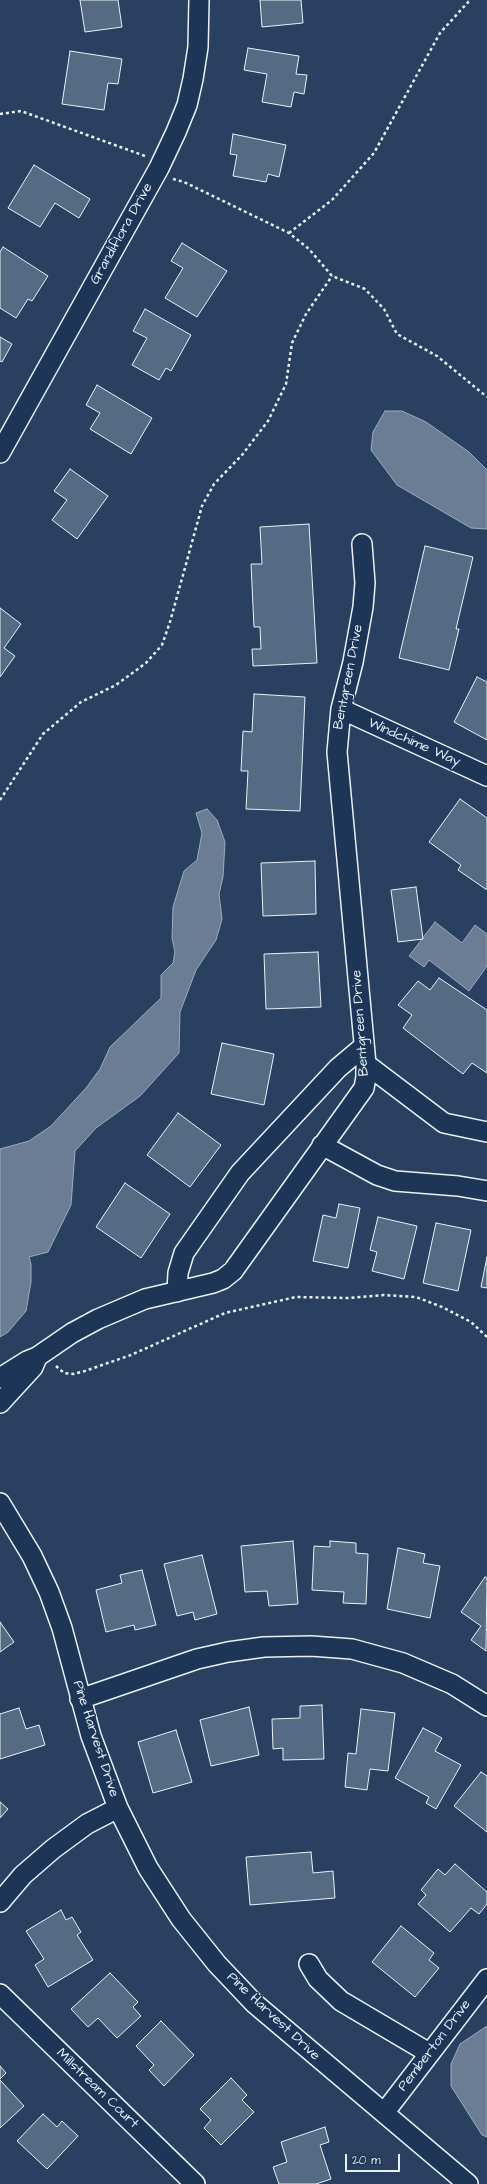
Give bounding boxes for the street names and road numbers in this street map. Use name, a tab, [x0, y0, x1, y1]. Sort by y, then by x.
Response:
street label: Grandiflora Drive	[87, 180, 157, 288]
street label: Bentgreen Drive	[331, 623, 367, 731]
street label: Windchime Way	[365, 715, 463, 771]
street label: Bentgreen Drive	[349, 969, 373, 1077]
street label: Pine Harvest Drive	[68, 1679, 122, 1799]
street label: Pine Harvest Drive	[223, 1969, 323, 2065]
street label: Pemberton Drive	[395, 1997, 475, 2095]
street label: Millstream Court	[52, 2045, 142, 2133]

